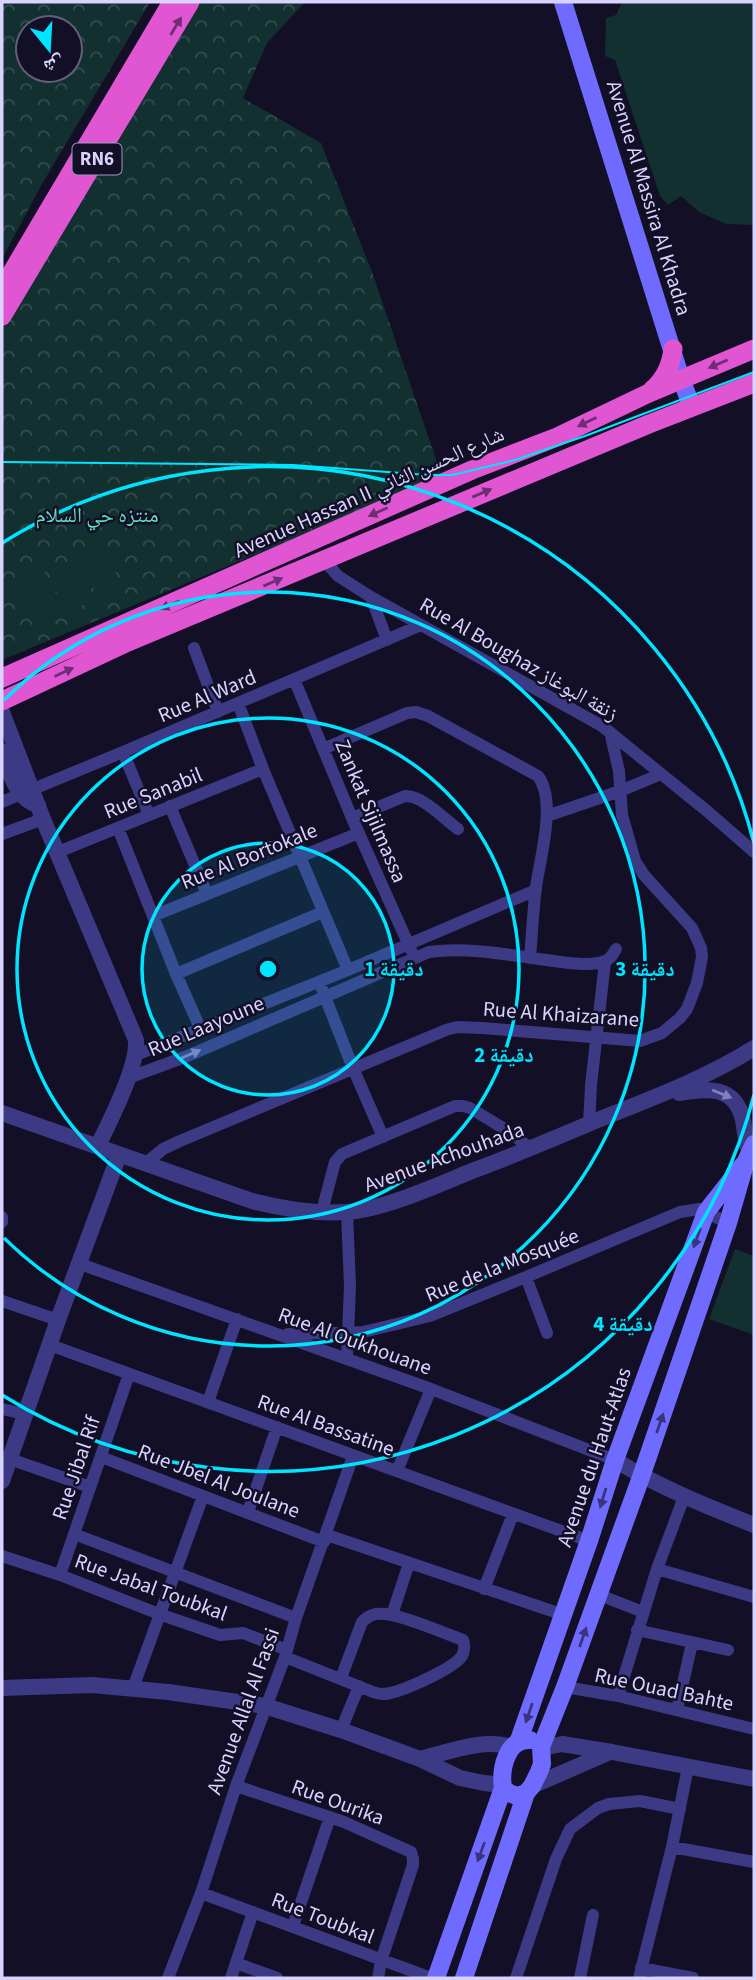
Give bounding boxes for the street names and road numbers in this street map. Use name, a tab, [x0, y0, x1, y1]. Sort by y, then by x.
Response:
street label: Avenue Al Massira Al Khadra	[599, 77, 699, 319]
road number: RN6	[72, 144, 122, 174]
street label: Avenue Hassan II شارع الحسن الثاني	[229, 419, 509, 566]
street label: Rue Al Boughaz زنقة البوغاز	[414, 590, 624, 728]
street label: Rue Al Ward	[153, 662, 261, 730]
street label: Zankat Sijilmassa	[327, 735, 415, 887]
street label: Rue Sanabil	[99, 760, 207, 826]
street label: Rue Al Bortokale	[176, 815, 322, 897]
street label: Rue Laayoune	[143, 988, 269, 1064]
street label: Rue Al Khaizarane	[482, 994, 640, 1034]
street label: Avenue Achouhada	[360, 1114, 528, 1200]
street label: Rue de la Mosquée	[420, 1220, 584, 1310]
street label: Rue Al Oukhouane	[274, 1299, 436, 1383]
street label: Avenue du Haut-Atlas	[549, 1363, 639, 1551]
street label: Rue Al Bassatine	[253, 1386, 399, 1464]
street label: Rue Jibal Rif	[44, 1411, 108, 1524]
street label: Rue Jbel Al Joulane	[134, 1436, 304, 1526]
street label: Rue Jabal Toubkal	[70, 1545, 232, 1629]
street label: Avenue Allal Al Fassi	[199, 1624, 287, 1798]
street label: Rue Ouad Bahte	[592, 1660, 736, 1718]
street label: Rue Ourika	[287, 1771, 389, 1833]
street label: Rue Toubkal	[267, 1885, 379, 1951]

